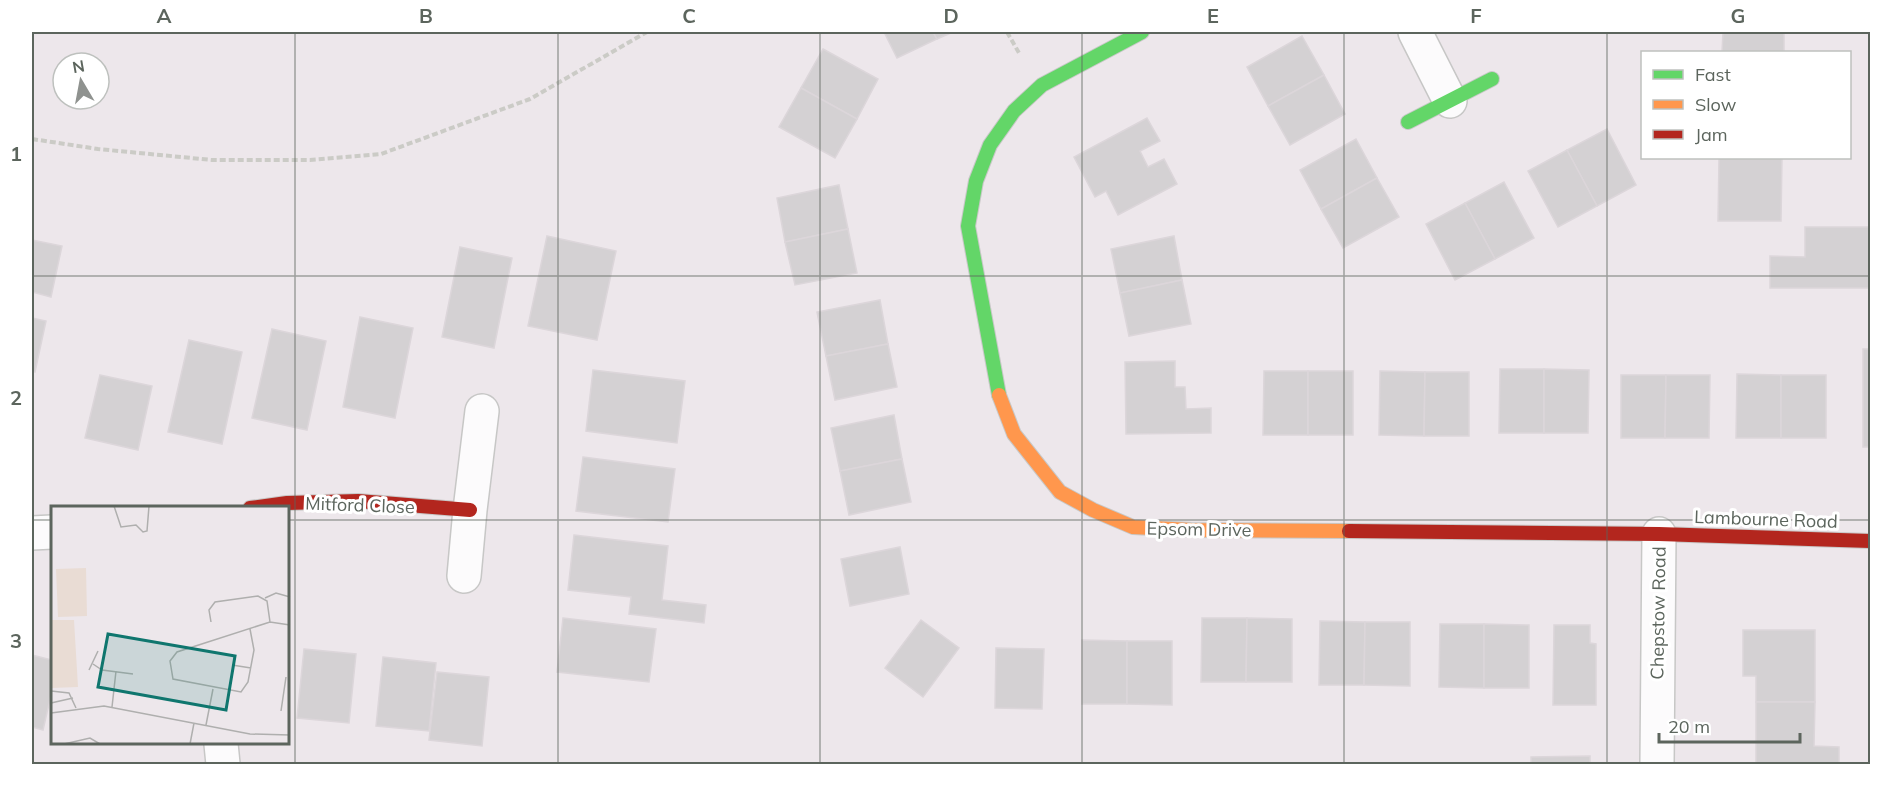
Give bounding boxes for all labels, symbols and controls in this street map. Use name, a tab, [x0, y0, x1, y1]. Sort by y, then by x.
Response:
text: A	[157, 3, 172, 28]
text: B	[419, 3, 433, 28]
text: C	[682, 3, 696, 28]
text: D	[943, 3, 959, 28]
text: E	[1207, 3, 1219, 28]
text: F	[1470, 3, 1482, 28]
text: G	[1731, 3, 1745, 28]
north arrow	[51, 51, 111, 111]
legend	[1641, 51, 1851, 159]
text: N	[71, 55, 86, 77]
text: Fast	[1695, 63, 1731, 86]
text: Slow	[1695, 93, 1737, 116]
text: Jam	[1695, 123, 1728, 146]
text: 1	[10, 141, 22, 166]
text: 2	[10, 385, 22, 410]
street label: Mitford Close	[305, 492, 415, 518]
street label: Lambourne Road	[1694, 505, 1838, 533]
inset map	[51, 506, 290, 745]
street label: Epsom Drive	[1147, 517, 1251, 541]
street label: Chepstow Road	[1645, 546, 1671, 680]
text: 3	[10, 628, 22, 653]
scale bar	[1659, 706, 1800, 744]
text: 20 m	[1668, 715, 1710, 738]

